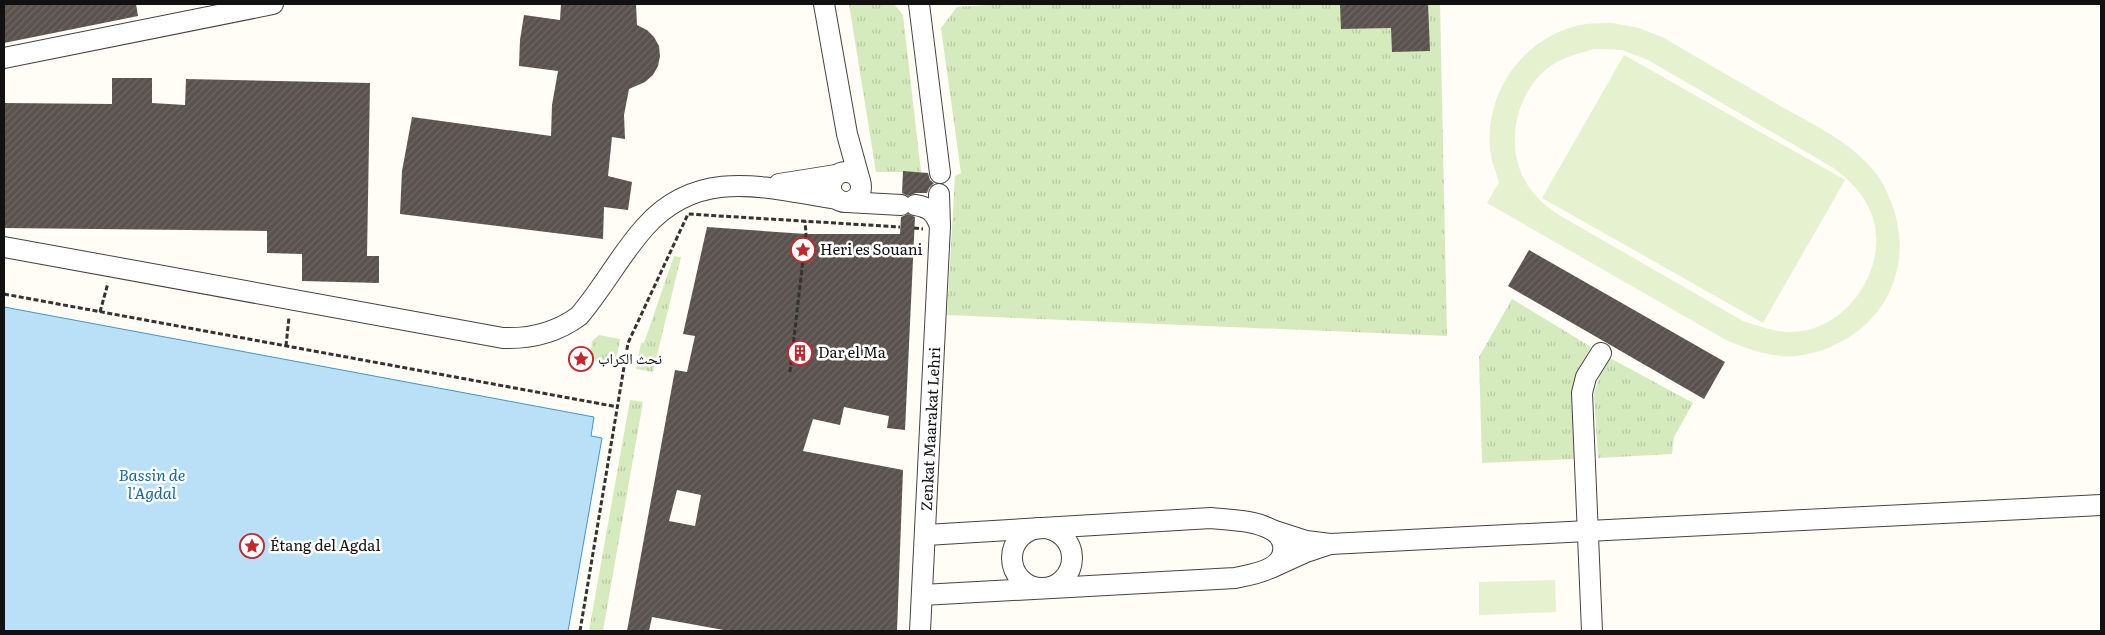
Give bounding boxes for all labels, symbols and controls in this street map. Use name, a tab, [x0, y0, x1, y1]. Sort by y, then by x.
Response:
place icon: Heri es Souani	[790, 237, 816, 263]
place label: Heri es Souani	[820, 237, 923, 260]
building icon: Dar el Ma	[787, 340, 813, 366]
place label: Dar el Ma	[818, 340, 887, 363]
place icon: نحث الكراب	[568, 346, 594, 372]
place label: نحث الكراب	[598, 346, 662, 369]
street label: Zenkat Maarakat Lehri	[914, 346, 945, 511]
water label: Bassin de l'Agdal	[119, 462, 185, 504]
place icon: Étang del Agdal	[239, 533, 265, 559]
place label: Étang del Agdal	[270, 533, 380, 556]

